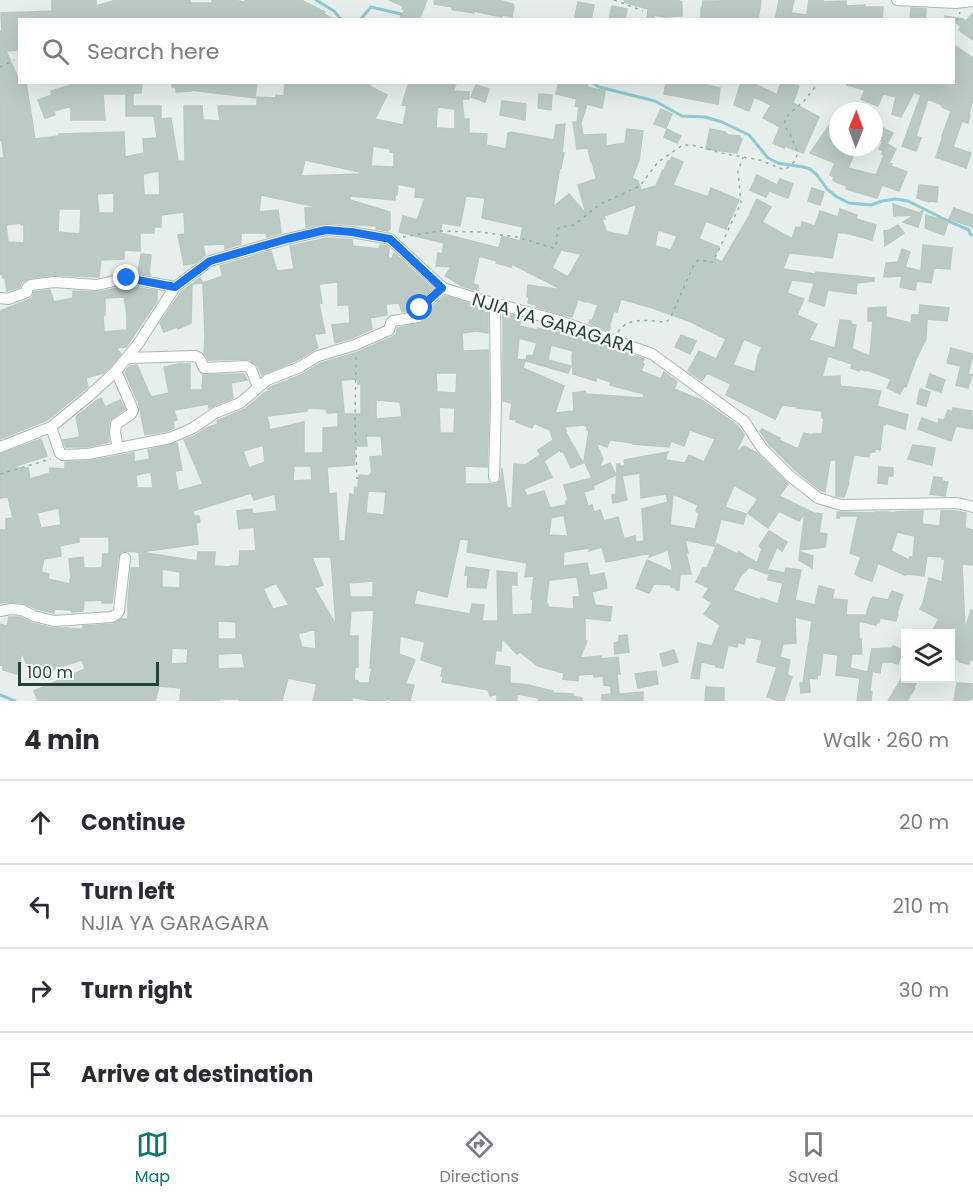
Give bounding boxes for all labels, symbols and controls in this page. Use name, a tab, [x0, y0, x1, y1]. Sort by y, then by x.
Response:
search box	[18, 18, 955, 84]
icon: search	[39, 35, 72, 68]
text: Search here	[87, 36, 220, 67]
north arrow	[829, 102, 883, 156]
route end	[113, 264, 139, 290]
street label: NJIA YA GARAGARA	[469, 286, 639, 360]
route start	[406, 294, 432, 320]
map controls	[901, 629, 955, 683]
button: layers	[901, 629, 955, 683]
scale bar	[18, 659, 159, 686]
text: 100 m	[27, 661, 73, 684]
text: 4 min	[24, 722, 100, 758]
text: Walk · 260 m	[823, 726, 949, 754]
icon: ahead	[24, 806, 57, 839]
text: Continue	[81, 807, 185, 838]
text: 20 m	[899, 808, 949, 836]
text: Turn left	[81, 876, 175, 907]
icon: left	[24, 890, 57, 923]
text: 210 m	[893, 892, 949, 920]
text: NJIA YA GARAGARA	[81, 909, 269, 937]
icon: right	[24, 974, 57, 1007]
text: Turn right	[81, 975, 192, 1006]
text: 30 m	[899, 976, 949, 1004]
icon: arrive	[24, 1058, 57, 1091]
text: Arrive at destination	[81, 1059, 313, 1090]
tab: Map	[135, 1128, 170, 1189]
tab: Directions	[440, 1128, 519, 1189]
tab: Saved	[788, 1128, 838, 1189]

